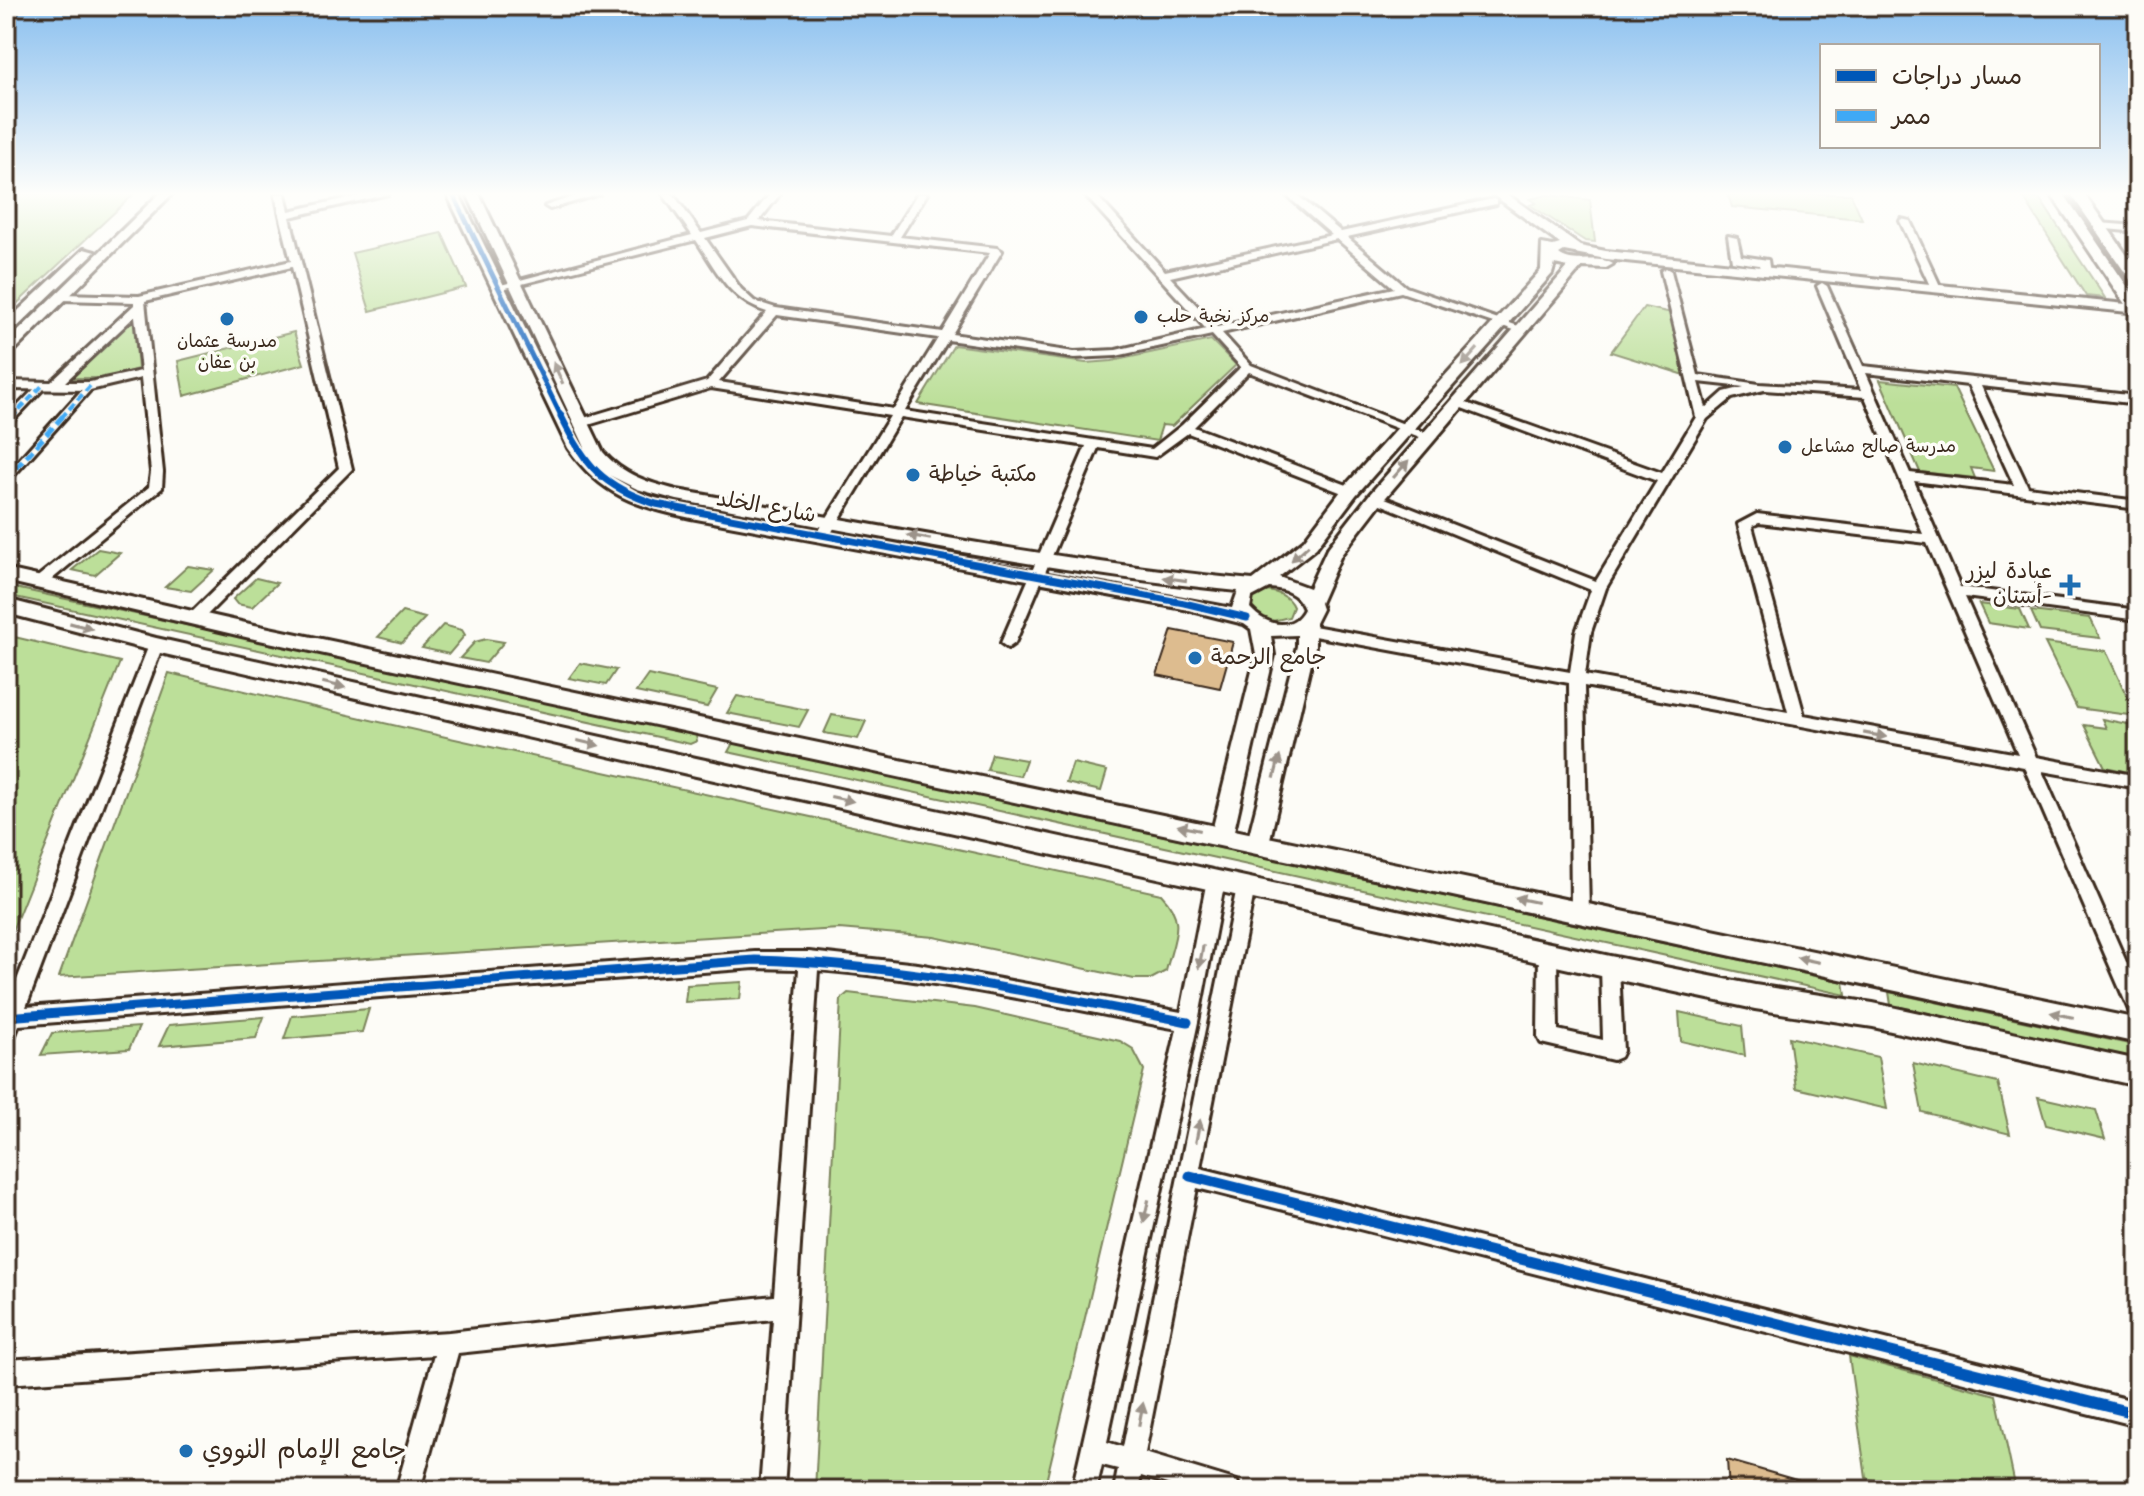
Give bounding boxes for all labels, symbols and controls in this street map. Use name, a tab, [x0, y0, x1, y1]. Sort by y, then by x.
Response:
legend	[1820, 44, 2100, 148]
text: مسار دراجات	[1892, 58, 2022, 97]
text: ممر	[1890, 98, 1931, 137]
place label: مركز نخبة حلب	[1157, 303, 1269, 332]
marker: مركز نخبة حلب	[1132, 308, 1150, 326]
marker: مدرسة عثمان بن عفان	[218, 310, 236, 328]
place label: مدرسة عثمان بن عفان	[177, 328, 277, 378]
one-way arrow	[1462, 347, 1479, 367]
one-way arrow	[551, 362, 565, 385]
place label: مدرسة صالح مشاعل	[1801, 433, 1956, 462]
marker: مدرسة صالح مشاعل	[1776, 438, 1794, 456]
place label: مكتبة خياطة	[929, 458, 1037, 493]
one-way arrow	[1391, 459, 1409, 478]
marker: مكتبة خياطة	[904, 466, 922, 484]
street label: شارع الخلد	[713, 482, 819, 534]
one-way arrow	[906, 530, 931, 543]
one-way arrow	[1290, 544, 1309, 562]
place label: عيادة ليزر أسنان-	[1965, 555, 2052, 615]
one-way arrow	[1163, 573, 1188, 586]
marker: عيادة ليزر أسنان-	[2059, 574, 2081, 596]
one-way arrow	[69, 620, 94, 632]
place label: جامع الرحمة	[1211, 641, 1327, 676]
marker: جامع الرحمة	[1186, 649, 1204, 667]
one-way arrow	[322, 679, 347, 692]
one-way arrow	[1862, 729, 1887, 741]
one-way arrow	[576, 737, 601, 750]
one-way arrow	[1271, 754, 1283, 779]
one-way arrow	[830, 793, 855, 806]
one-way arrow	[1177, 821, 1202, 834]
one-way arrow	[1513, 893, 1538, 906]
one-way arrow	[1194, 944, 1207, 969]
one-way arrow	[1795, 953, 1820, 966]
one-way arrow	[2049, 1008, 2074, 1021]
one-way arrow	[1193, 1118, 1205, 1143]
one-way arrow	[1139, 1198, 1152, 1223]
one-way arrow	[1136, 1401, 1148, 1426]
place label: جامع الإمام النووي	[202, 1430, 406, 1472]
marker: جامع الإمام النووي	[177, 1442, 195, 1460]

